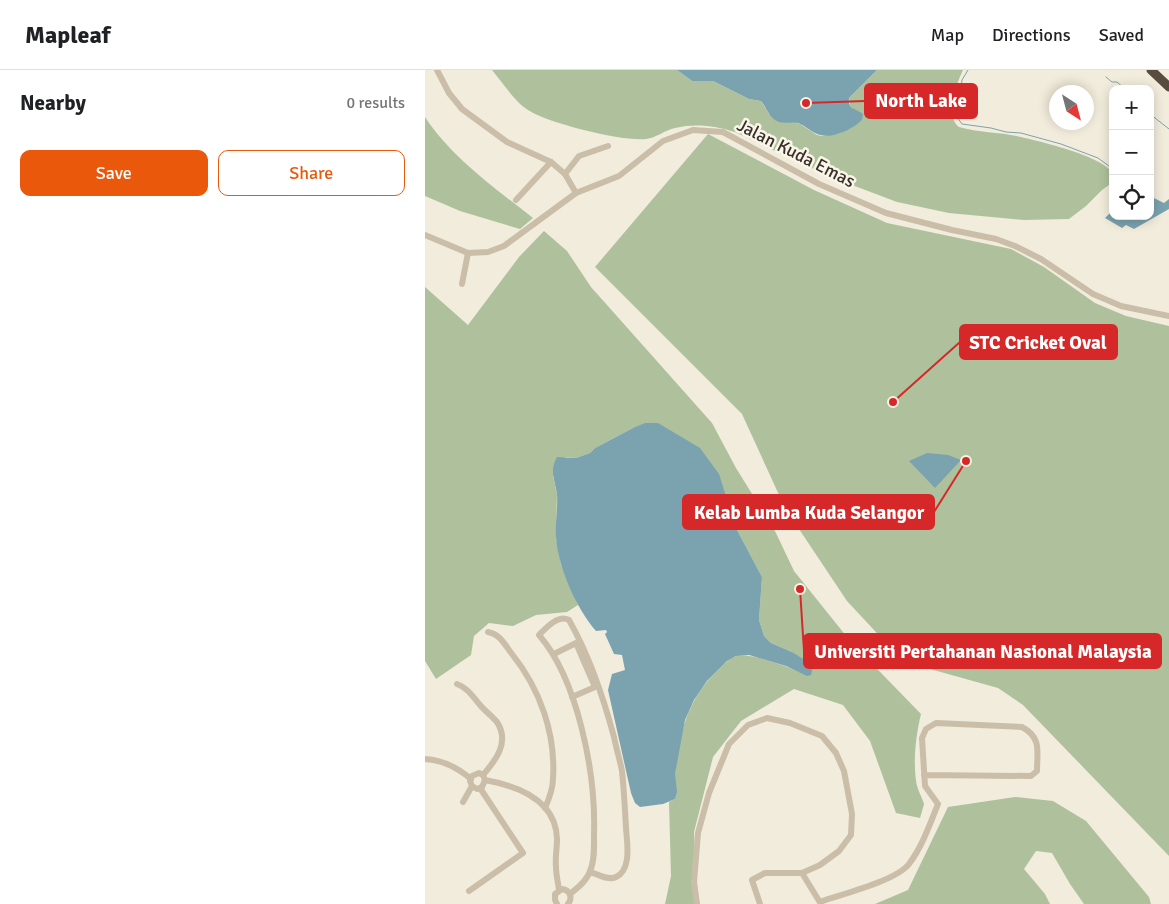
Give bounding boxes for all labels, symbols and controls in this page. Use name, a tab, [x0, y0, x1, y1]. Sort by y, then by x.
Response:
text: Mapleaf	[25, 20, 110, 50]
text: Map	[931, 24, 964, 46]
text: Directions	[992, 24, 1071, 46]
text: Saved	[1099, 24, 1144, 46]
callout: North Lake	[865, 84, 977, 118]
north arrow	[1049, 85, 1094, 130]
map controls	[1109, 85, 1154, 220]
button: +	[1109, 85, 1154, 130]
text: North Lake	[875, 89, 967, 113]
text: Nearby	[20, 90, 86, 116]
text: 0 results	[346, 93, 405, 113]
street label: Jalan Kuda Emas	[733, 114, 859, 192]
button: −	[1109, 130, 1154, 175]
button: Save	[20, 150, 208, 196]
button: Share	[218, 150, 405, 196]
button: locate	[1109, 175, 1154, 220]
callout: STC Cricket Oval	[960, 325, 1117, 359]
text: STC Cricket Oval	[969, 331, 1107, 355]
callout: Kelab Lumba Kuda Selangor	[683, 495, 934, 529]
text: Kelab Lumba Kuda Selangor	[694, 501, 925, 525]
callout: Universiti Pertahanan Nasional Malaysia	[804, 634, 1161, 668]
text: Universiti Pertahanan Nasional Malaysia	[814, 640, 1152, 664]

